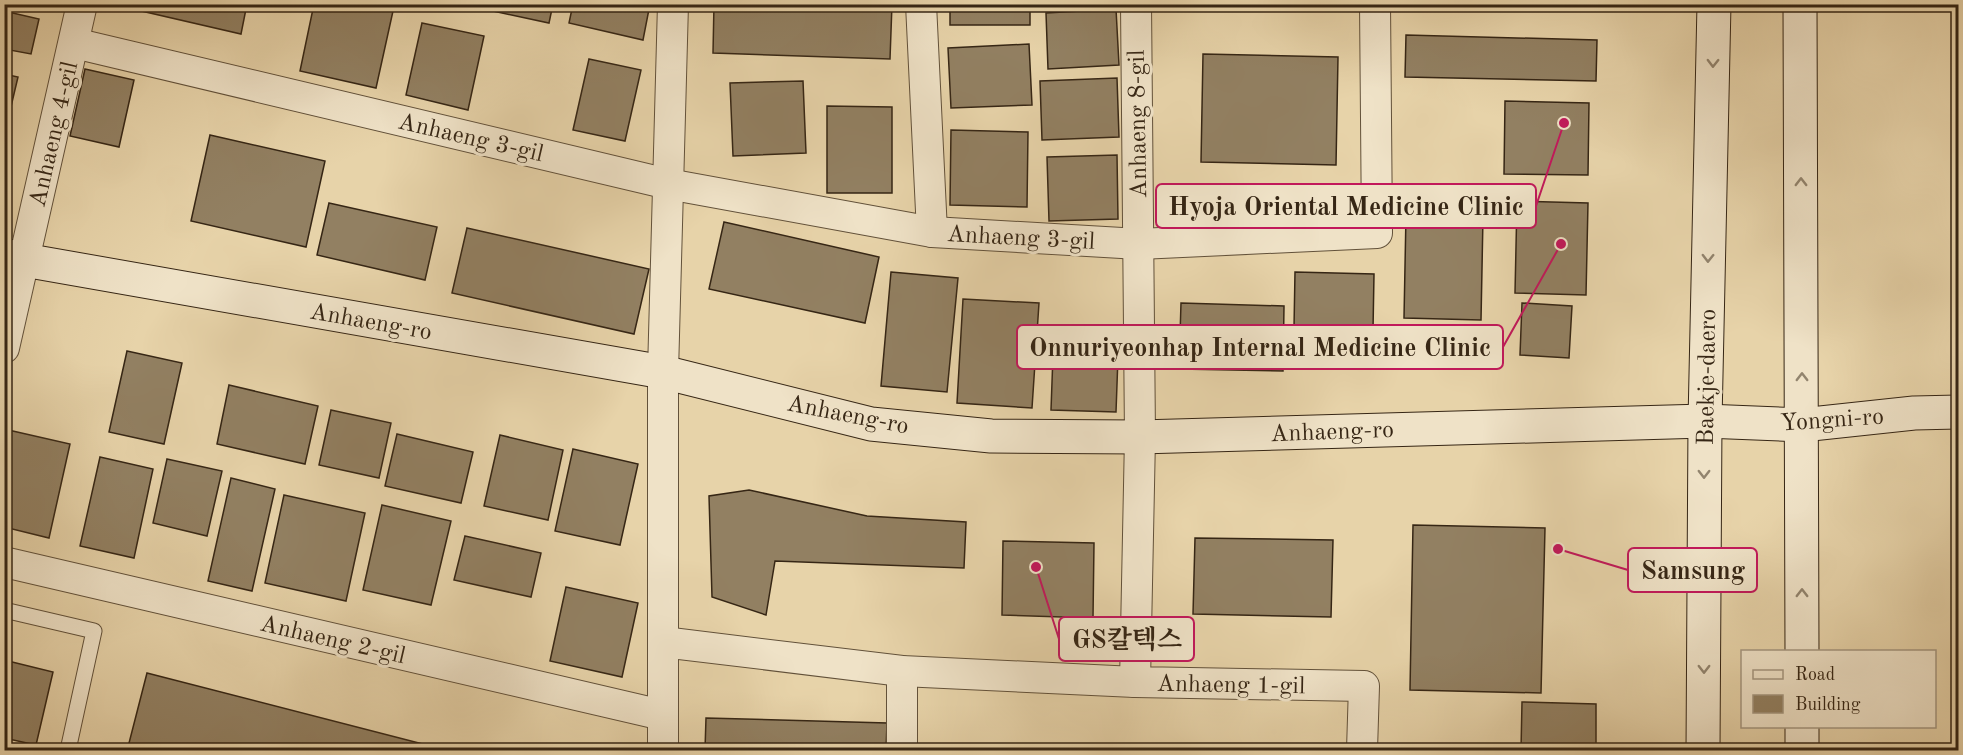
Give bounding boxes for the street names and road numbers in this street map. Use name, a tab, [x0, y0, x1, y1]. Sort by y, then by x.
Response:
street label: Anhaeng 8-gil	[1126, 49, 1152, 198]
street label: Anhaeng 4-gil	[27, 59, 83, 210]
street label: Anhaeng 3-gil	[395, 111, 546, 167]
street label: Anhaeng 3-gil	[946, 223, 1096, 255]
street label: Anhaeng-ro	[308, 300, 434, 346]
street label: Baekje-daero	[1695, 308, 1721, 446]
street label: Anhaeng-ro	[785, 392, 911, 440]
street label: Yongni-ro	[1780, 405, 1885, 437]
street label: Anhaeng-ro	[1270, 419, 1394, 447]
street label: Anhaeng 2-gil	[257, 613, 408, 669]
street label: Anhaeng 1-gil	[1156, 673, 1305, 699]

